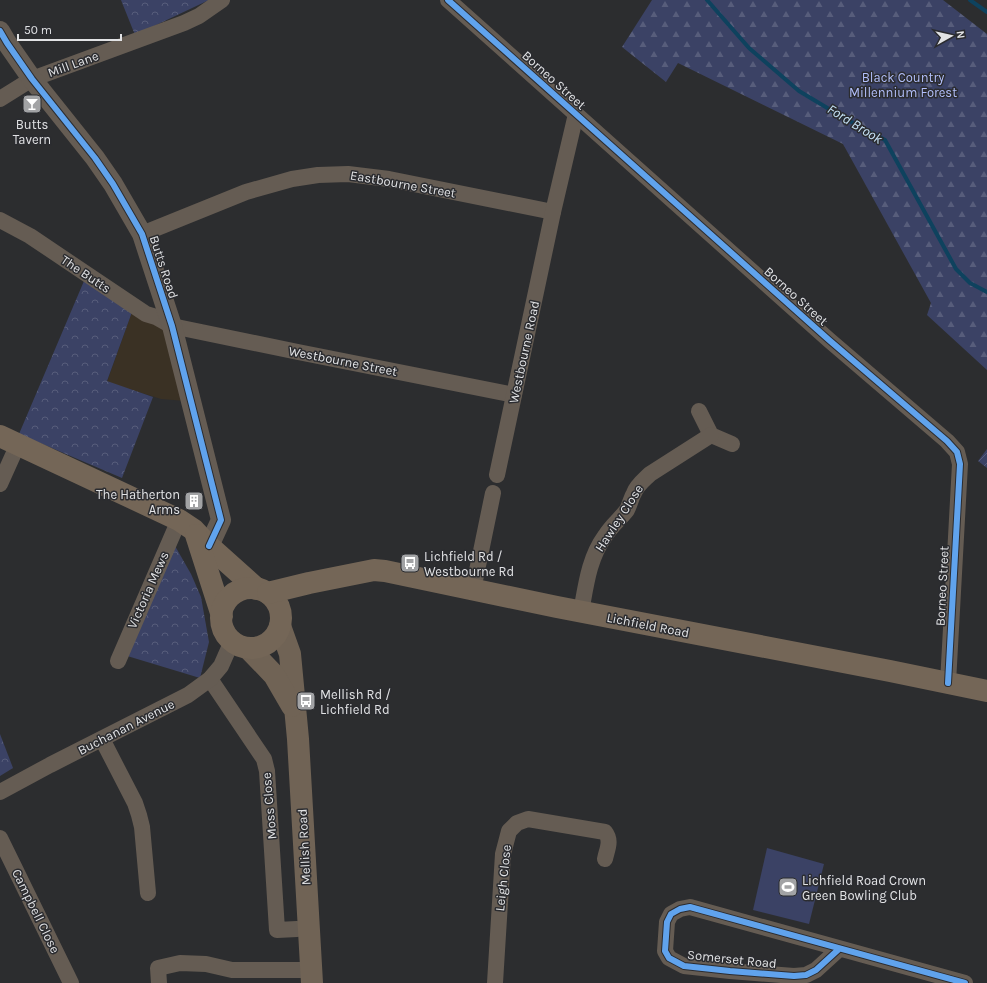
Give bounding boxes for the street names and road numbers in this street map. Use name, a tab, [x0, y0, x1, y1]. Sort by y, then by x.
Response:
street label: Mill Lane	[46, 48, 101, 80]
street label: Borneo Street	[519, 48, 589, 113]
street label: Eastbourne Street	[349, 167, 457, 201]
street label: Butts Road	[147, 233, 181, 301]
street label: The Butts	[58, 252, 114, 296]
street label: Borneo Street	[761, 264, 831, 329]
street label: Westbourne Road	[506, 299, 542, 405]
street label: Westbourne Street	[287, 343, 399, 379]
street label: Hawley Close	[592, 481, 646, 554]
street label: Borneo Street	[932, 545, 952, 626]
street label: Victoria Mews	[124, 549, 172, 631]
street label: Lichfield Road	[605, 610, 691, 640]
street label: Buchanan Avenue	[75, 696, 177, 758]
street label: Moss Close	[259, 772, 279, 840]
street label: Mellish Road	[295, 808, 313, 886]
street label: Leigh Close	[492, 844, 514, 912]
street label: Campbell Close	[9, 866, 63, 956]
street label: Somerset Road	[687, 947, 777, 971]

